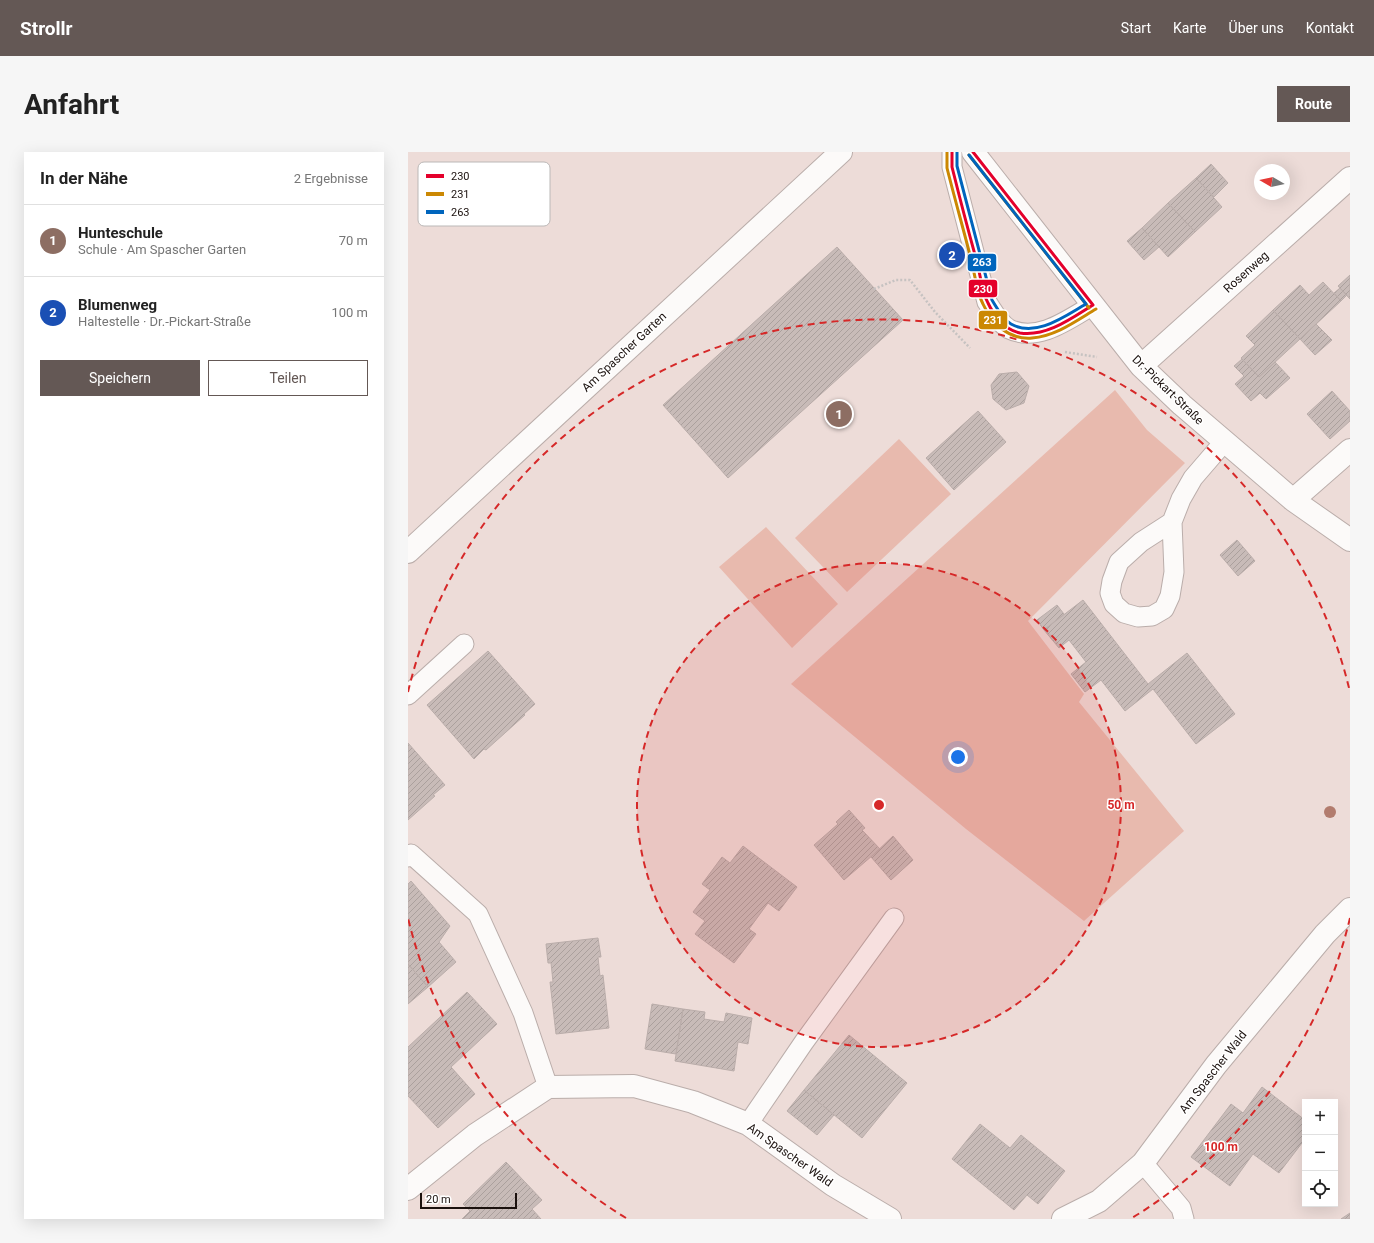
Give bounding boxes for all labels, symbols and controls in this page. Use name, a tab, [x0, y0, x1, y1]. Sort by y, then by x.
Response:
text: Strollr	[20, 17, 73, 40]
text: Start	[1121, 20, 1151, 36]
text: Karte	[1173, 20, 1207, 36]
text: Über uns	[1229, 20, 1284, 36]
text: Kontakt	[1306, 20, 1354, 36]
button: Route	[1277, 86, 1350, 122]
text: Anfahrt	[24, 88, 119, 121]
legend	[418, 162, 550, 226]
north arrow	[1254, 164, 1290, 200]
text: In der Nähe	[40, 168, 128, 188]
text: 230	[451, 170, 470, 183]
text: 2 Ergebnisse	[294, 171, 368, 186]
text: 231	[451, 188, 470, 201]
text: 263	[451, 206, 470, 219]
text: Hunteschule	[78, 224, 163, 242]
text: 1	[49, 233, 57, 248]
text: 70 m	[339, 233, 368, 248]
pin: 2	[939, 240, 965, 270]
text: Schule · Am Spascher Garten	[78, 242, 246, 257]
street label: Rosenweg	[1221, 248, 1271, 296]
line badge: 263	[967, 253, 997, 272]
text: 263	[973, 256, 991, 269]
line badge: 230	[968, 279, 998, 298]
text: 230	[974, 283, 992, 296]
text: Blumenweg	[78, 296, 157, 314]
text: 2	[49, 305, 57, 320]
text: 100 m	[331, 305, 368, 320]
street label: Am Spascher Garten	[579, 309, 669, 395]
line badge: 231	[978, 310, 1008, 330]
text: Haltestelle · Dr.-Pickart-Straße	[78, 314, 251, 329]
text: 231	[984, 314, 1002, 327]
street label: Dr.-Pickart-Straße	[1129, 352, 1207, 428]
button: Speichern	[40, 360, 200, 396]
button: Teilen	[208, 360, 368, 396]
pin: 1	[826, 399, 852, 429]
your location	[948, 747, 968, 767]
centre of rings	[872, 798, 886, 812]
text: 50 m	[1107, 798, 1135, 812]
street label: Am Spascher Wald	[1176, 1028, 1250, 1116]
map controls	[1302, 1099, 1338, 1207]
button: +	[1302, 1099, 1338, 1135]
street label: Am Spascher Wald	[745, 1120, 835, 1190]
button: −	[1302, 1135, 1338, 1171]
text: 100 m	[1204, 1140, 1238, 1154]
button: locate	[1302, 1171, 1338, 1207]
scale bar	[420, 1191, 517, 1210]
text: 20 m	[426, 1193, 451, 1206]

